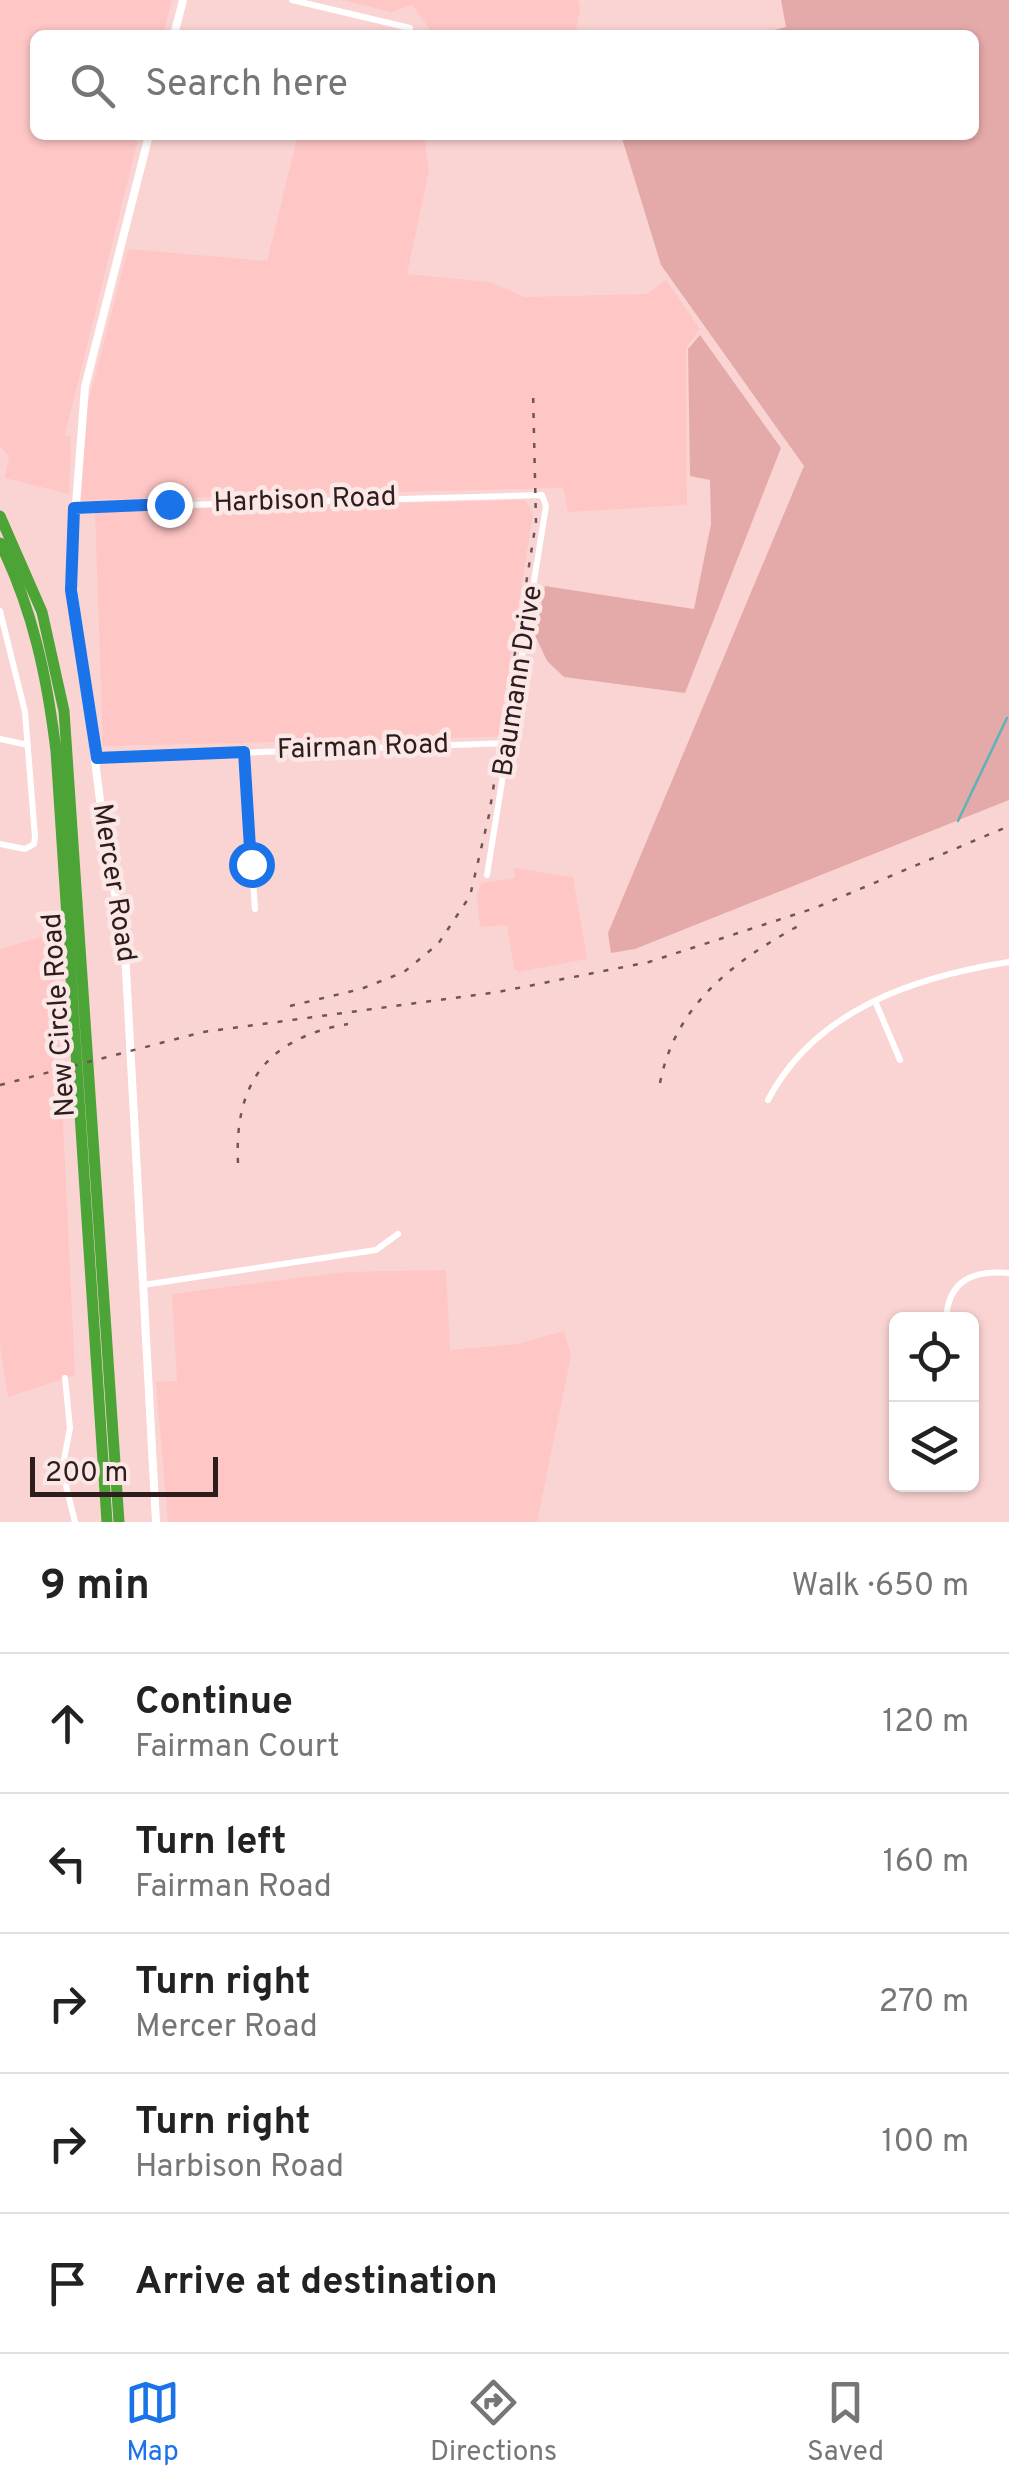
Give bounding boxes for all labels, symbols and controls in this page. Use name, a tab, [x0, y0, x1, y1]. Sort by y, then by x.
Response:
search box	[30, 30, 979, 140]
icon: search	[65, 58, 120, 113]
text: Search here	[145, 61, 348, 110]
street label: Harbison Road	[213, 480, 397, 522]
route end	[147, 482, 193, 528]
street label: Baumann Drive	[486, 583, 552, 779]
street label: Fairman Road	[276, 727, 450, 769]
street label: Mercer Road	[83, 801, 143, 965]
route start	[229, 842, 275, 888]
street label: New Circle Road	[35, 912, 85, 1118]
map controls	[889, 1312, 979, 1492]
button: locate	[889, 1312, 979, 1402]
button: layers	[889, 1402, 979, 1492]
scale bar	[30, 1452, 218, 1496]
text: 200 m	[45, 1456, 128, 1492]
text: 9 min	[40, 1561, 150, 1614]
text: Walk · 650 m	[792, 1567, 969, 1607]
text: Continue	[135, 1679, 293, 1728]
icon: ahead	[40, 1696, 95, 1751]
text: 120 m	[882, 1703, 969, 1743]
text: Fairman Court	[135, 1728, 340, 1768]
text: Turn left	[135, 1819, 287, 1868]
icon: left	[40, 1836, 95, 1891]
text: 160 m	[883, 1843, 969, 1883]
text: Fairman Road	[135, 1868, 332, 1908]
text: Turn right	[135, 1959, 310, 2008]
icon: right	[40, 1976, 95, 2031]
text: 270 m	[879, 1983, 969, 2023]
text: Mercer Road	[135, 2008, 318, 2048]
text: Turn right	[135, 2099, 310, 2148]
icon: right	[40, 2116, 95, 2171]
text: 100 m	[882, 2123, 969, 2163]
text: Harbison Road	[135, 2148, 344, 2188]
icon: arrive	[40, 2256, 95, 2311]
text: Arrive at destination	[135, 2259, 498, 2308]
tab: Map	[125, 2375, 180, 2471]
tab: Directions	[430, 2375, 557, 2471]
tab: Saved	[807, 2375, 884, 2471]

